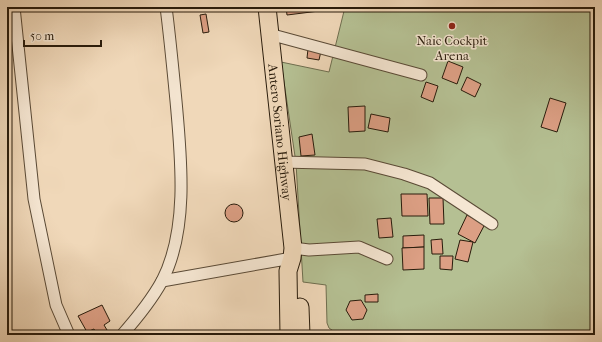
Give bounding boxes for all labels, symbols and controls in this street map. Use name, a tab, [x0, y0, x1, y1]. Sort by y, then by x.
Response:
marker: Naic Cockpit Arena	[447, 21, 457, 31]
scale bar	[24, 22, 101, 48]
text: 50 m	[30, 29, 54, 43]
place label: Naic Cockpit Arena	[417, 33, 488, 63]
street label: Antero Soriano Highway	[266, 62, 295, 203]

